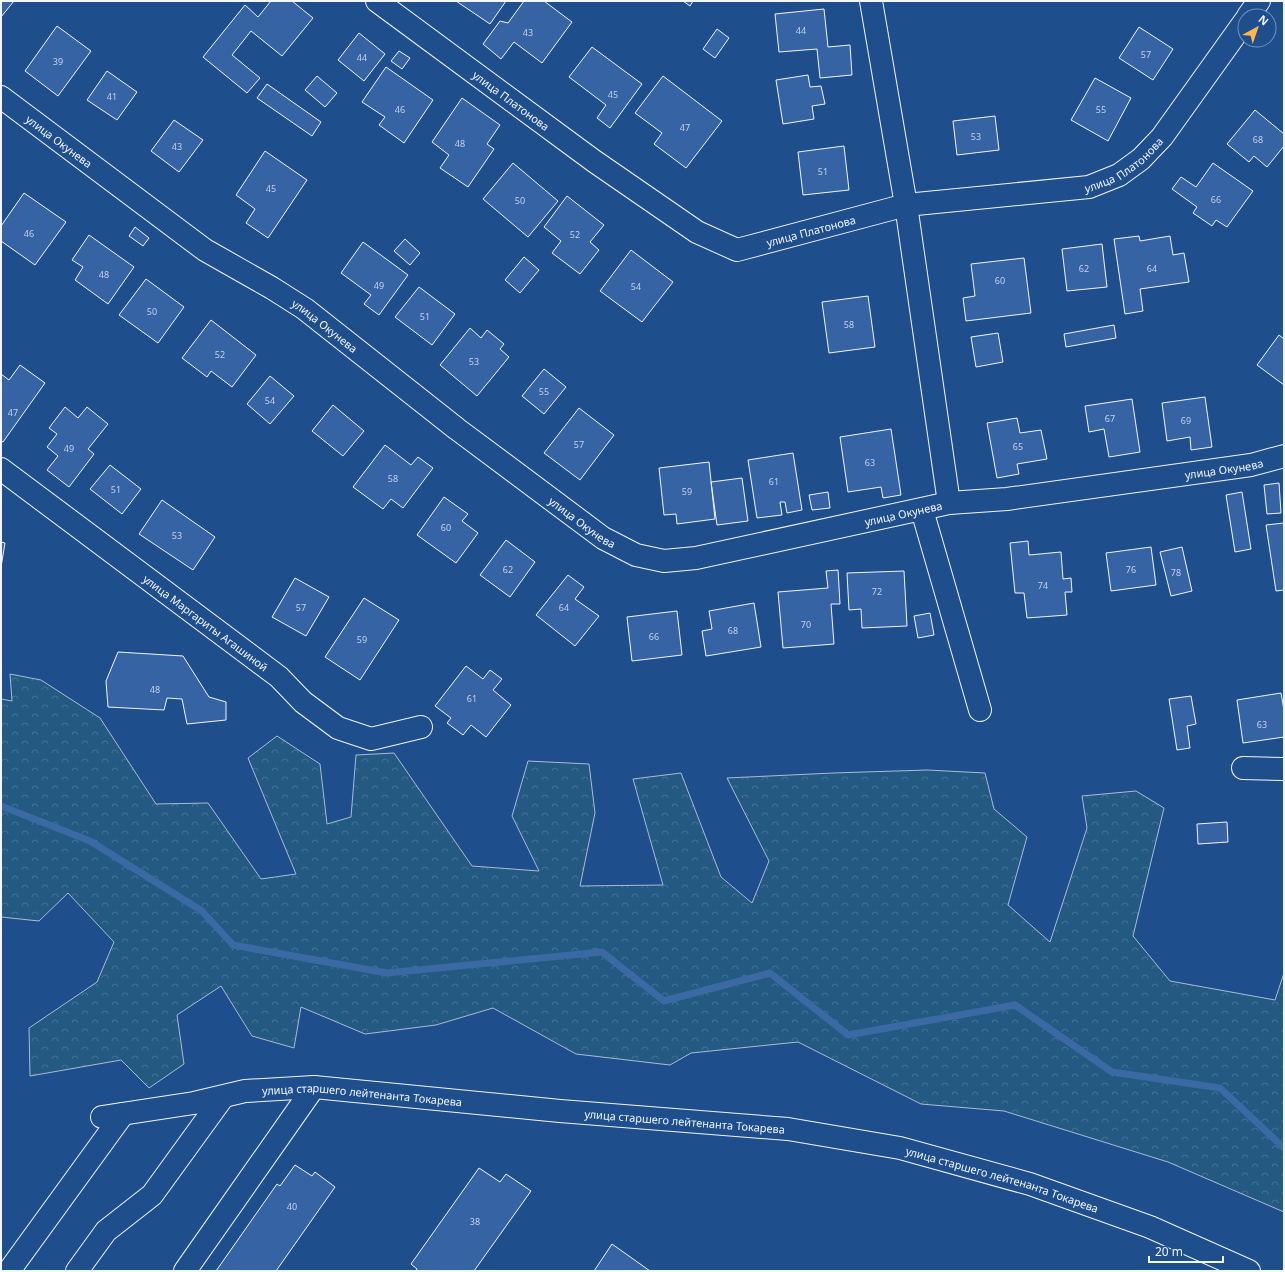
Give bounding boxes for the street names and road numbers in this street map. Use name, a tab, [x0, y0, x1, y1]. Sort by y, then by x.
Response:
street label: улица Платонова	[470, 67, 553, 133]
street label: улица Окунева	[23, 111, 96, 171]
street label: улица Платонова	[1084, 134, 1166, 195]
street label: улица Платонова	[765, 211, 857, 249]
street label: улица Окунева	[289, 295, 361, 355]
street label: улица Окунева	[1184, 455, 1265, 482]
street label: улица Окунева	[546, 493, 618, 551]
street label: улица Окунева	[863, 497, 944, 529]
street label: улица Маргариты Агашиной	[140, 571, 272, 674]
street label: улица старшего лейтенанта Токарева	[262, 1079, 463, 1109]
street label: улица старшего лейтенанта Токарева	[584, 1105, 786, 1136]
street label: улица старшего лейтенанта Токарева	[904, 1143, 1101, 1216]

